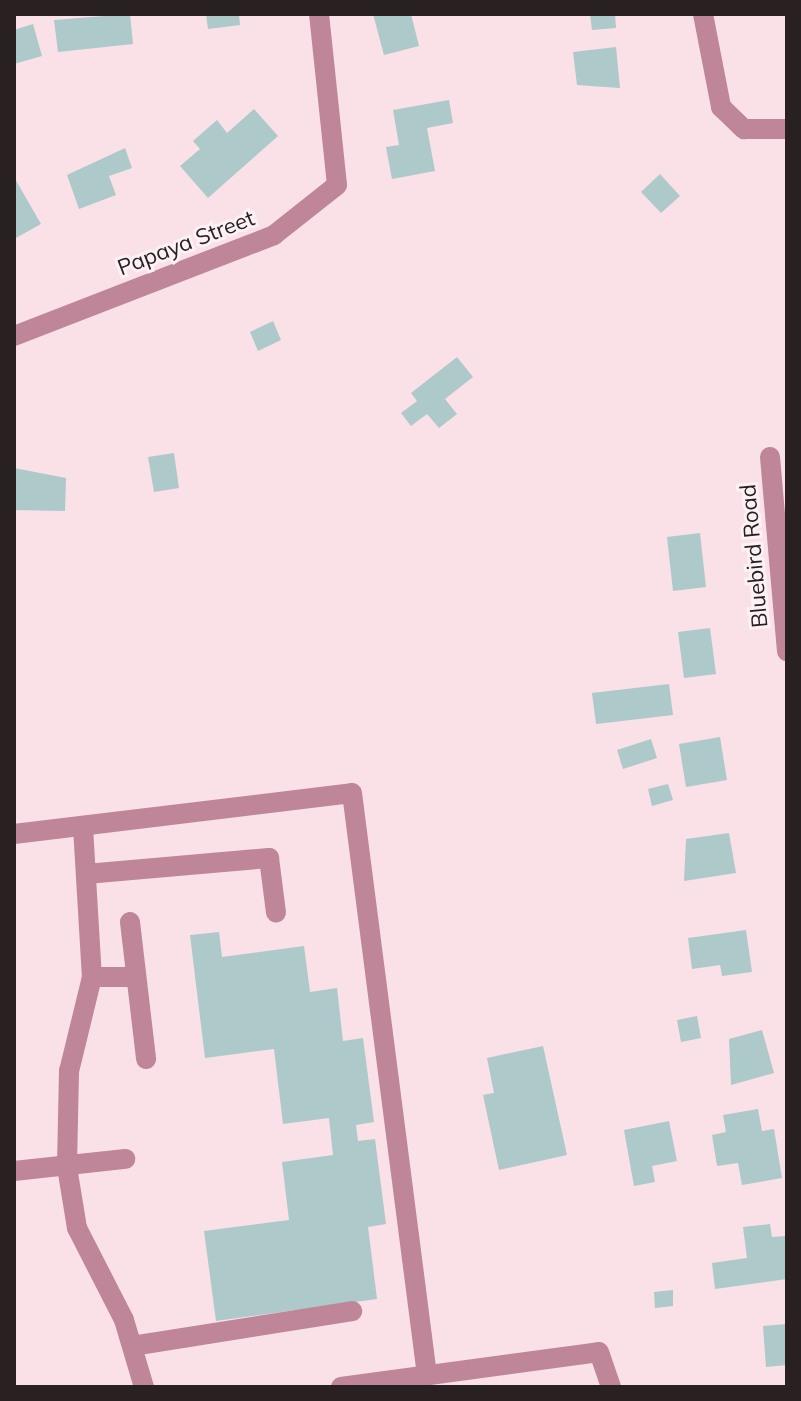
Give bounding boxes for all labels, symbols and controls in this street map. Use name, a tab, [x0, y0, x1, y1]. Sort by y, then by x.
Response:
street label: Papaya Street	[114, 205, 258, 281]
street label: Bluebird Road	[735, 483, 773, 629]

